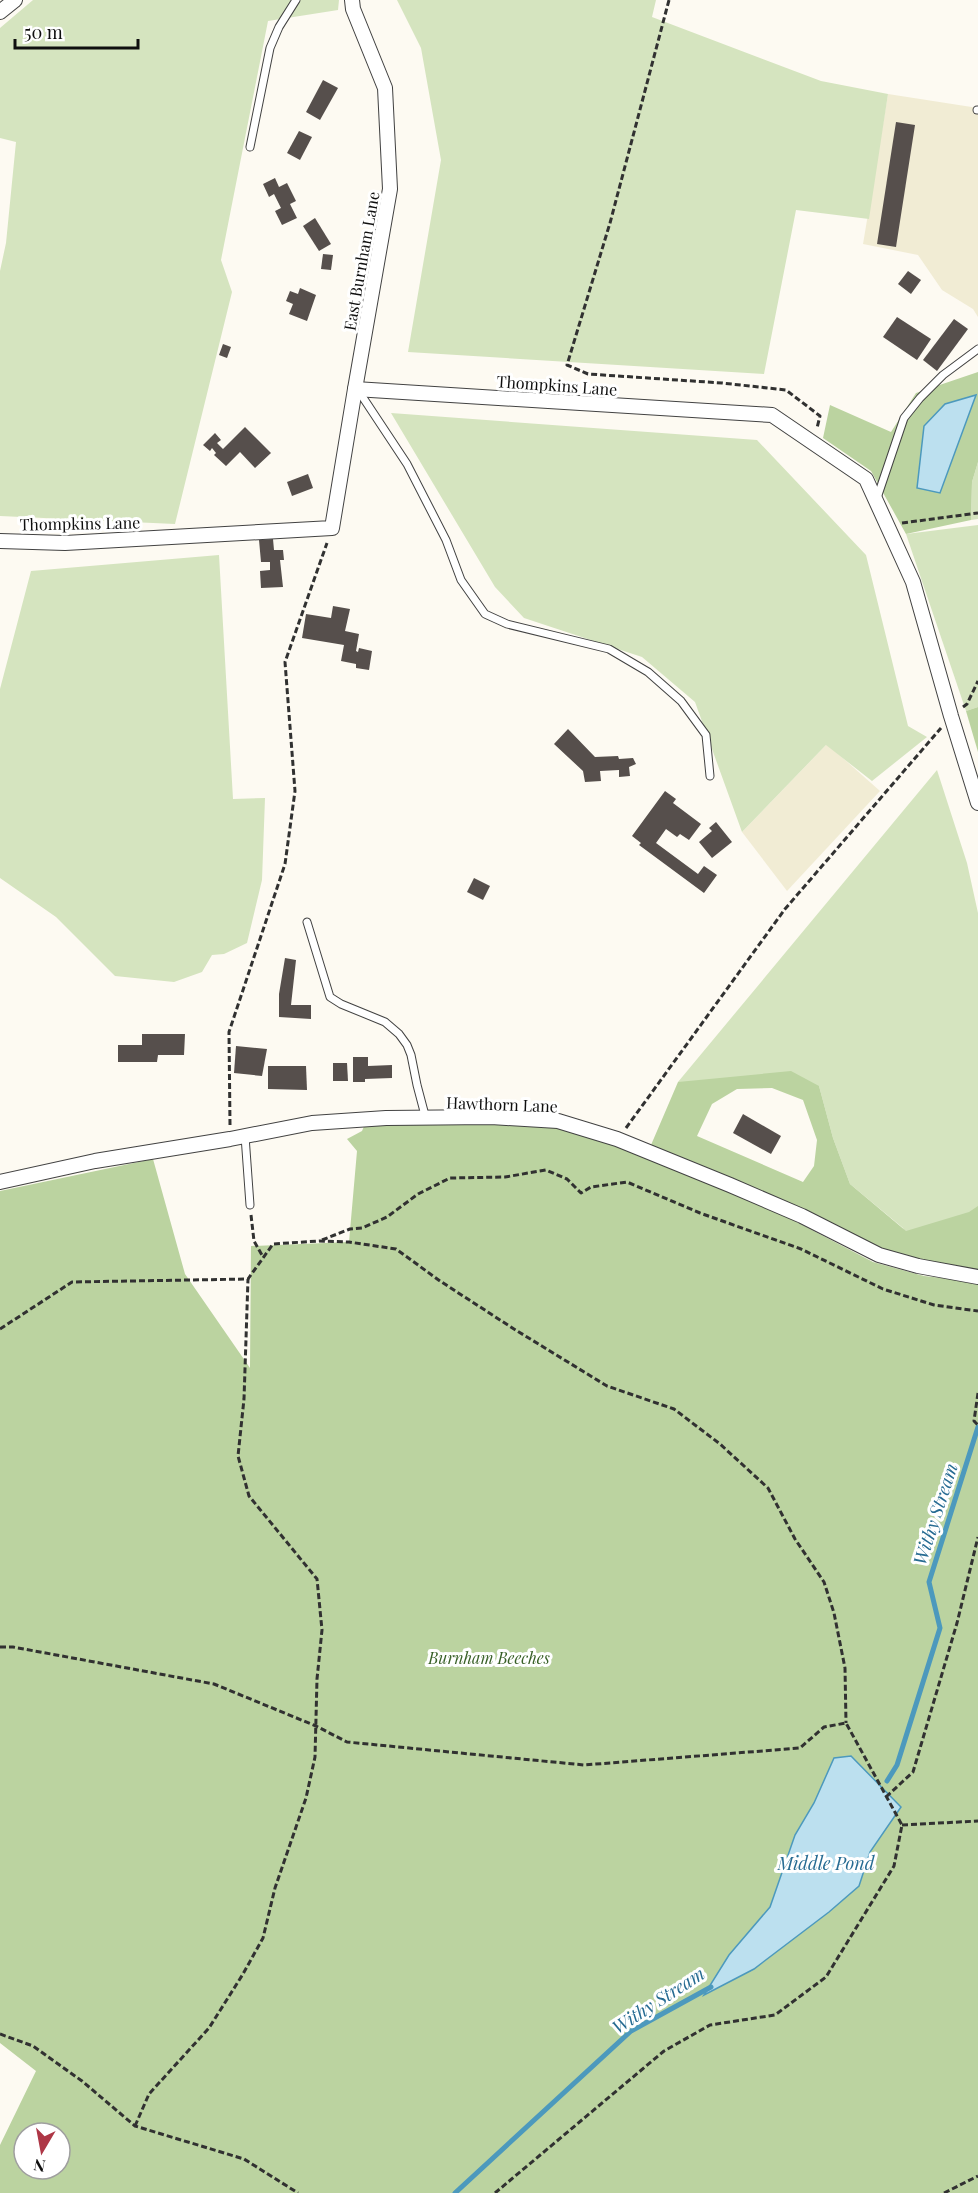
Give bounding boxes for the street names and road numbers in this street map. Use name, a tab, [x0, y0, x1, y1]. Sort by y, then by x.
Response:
street label: East Burnham Lane	[338, 190, 384, 332]
street label: Thompkins Lane	[496, 370, 618, 400]
street label: Thompkins Lane	[19, 511, 141, 535]
street label: Hawthorn Lane	[446, 1092, 558, 1116]

